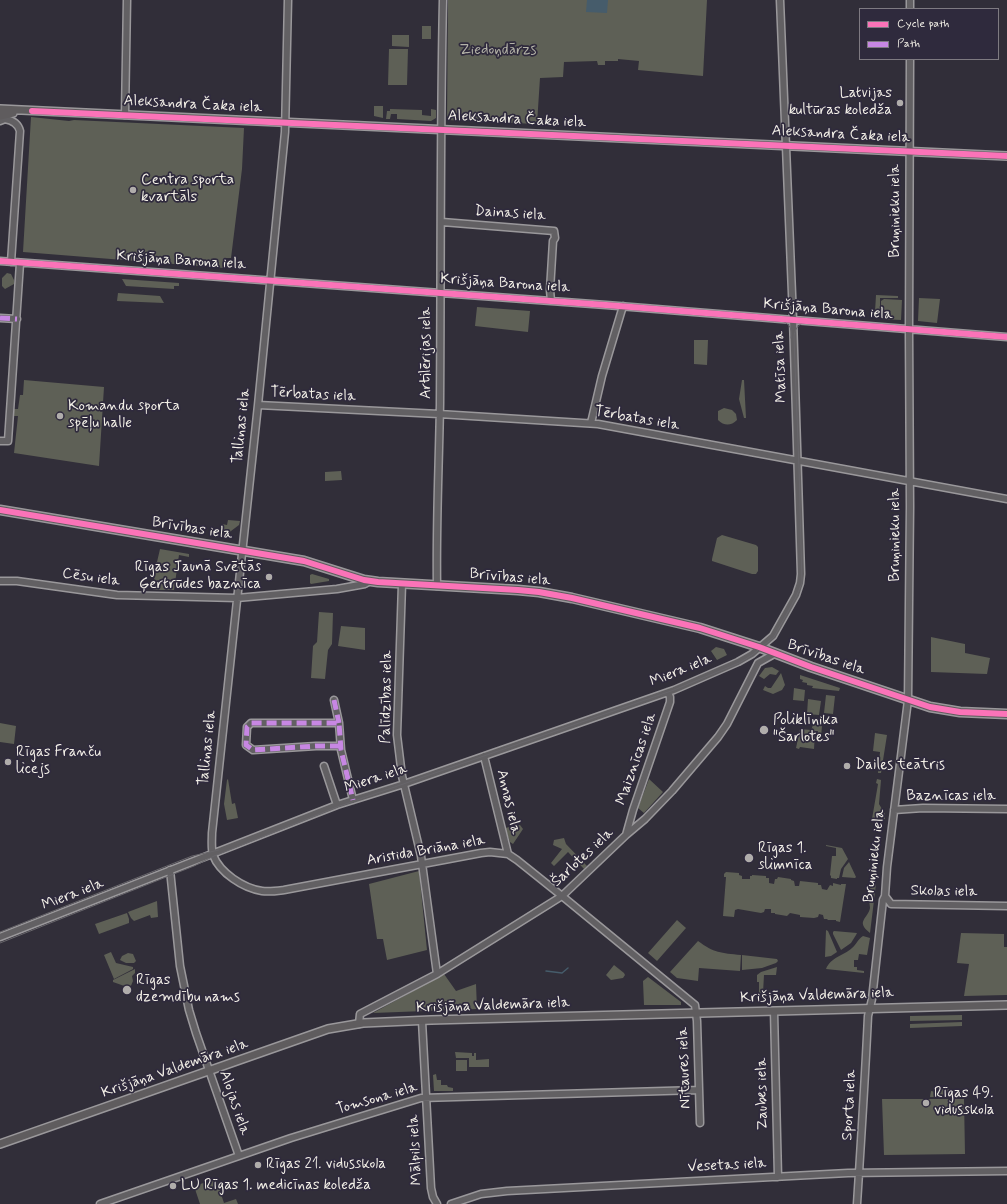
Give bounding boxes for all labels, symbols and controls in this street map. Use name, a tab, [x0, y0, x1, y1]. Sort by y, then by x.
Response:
legend	[859, 8, 999, 60]
text: Cycle path	[897, 16, 949, 32]
text: Path	[897, 36, 920, 52]
park label: Ziedoņdārzs	[460, 42, 536, 60]
place label: Latvijas kultūras koledža	[789, 85, 892, 120]
street label: Aleksandra Čaka iela	[123, 92, 263, 118]
marker: Latvijas kultūras koledža	[895, 98, 905, 108]
street label: Aleksandra Čaka iela	[447, 107, 587, 133]
street label: Aleksandra Čaka iela	[771, 122, 911, 148]
street label: Bruņinieku iela	[887, 164, 905, 258]
place label: Centra sporta kvartāls	[141, 172, 234, 207]
marker: Centra sporta kvartāls	[128, 185, 138, 195]
street label: Dainas iela	[474, 203, 546, 225]
street label: Krišjāņa Barona iela	[115, 247, 247, 275]
street label: Krišjāņa Barona iela	[439, 270, 571, 298]
street label: Krišjāņa Barona iela	[762, 295, 894, 325]
street label: Artilērijas iela	[418, 307, 436, 399]
street label: Matīsa iela	[771, 331, 791, 403]
street label: Tērbatas iela	[270, 384, 356, 406]
street label: Tallinas iela	[229, 387, 255, 465]
place label: Komandu sporta spēļu halle	[68, 398, 180, 433]
street label: Tērbatas iela	[593, 403, 681, 435]
marker: Komandu sporta spēļu halle	[55, 411, 65, 421]
street label: Bruņinieku iela	[887, 488, 905, 582]
street label: Brīvības iela	[151, 514, 233, 544]
place label: Rīgas Jaunā Svētās Ģertrūdes baznīca	[135, 559, 261, 594]
street label: Cēsu iela	[61, 565, 121, 591]
street label: Brīvības iela	[469, 566, 551, 590]
marker: Rīgas Jaunā Svētās Ģertrūdes baznīca	[264, 572, 274, 582]
street label: Brīvības iela	[785, 636, 867, 680]
street label: Palīdzības iela	[377, 650, 397, 744]
street label: Miera iela	[647, 650, 715, 692]
street label: Tallinas iela	[195, 709, 221, 787]
street label: Maiznīcas iela	[613, 710, 661, 808]
place label: Poliklīnika "Šarlotes"	[773, 712, 838, 747]
marker: Poliklīnika "Šarlotes"	[758, 724, 770, 736]
place label: Rīgas Franču licejs	[16, 744, 101, 779]
marker: Rīgas Franču licejs	[3, 757, 13, 767]
place label: Dailes teātris	[855, 757, 945, 775]
street label: Miera iela	[342, 760, 410, 798]
marker: Dailes teātris	[842, 761, 852, 771]
street label: Annas iela	[492, 768, 524, 836]
street label: Baznīcas iela	[906, 788, 996, 806]
street label: Bruņinieku iela	[860, 808, 890, 904]
street label: Šarlotes iela	[548, 825, 618, 891]
street label: Aristida Briāna iela	[365, 832, 487, 870]
place label: Rīgas 1. slimnīca	[758, 840, 812, 875]
marker: Rīgas 1. slimnīca	[743, 852, 755, 864]
street label: Miera iela	[39, 875, 107, 915]
street label: Skolas iela	[911, 882, 977, 902]
place label: Rīgas dzemdību nams	[136, 972, 240, 1007]
marker: Rīgas dzemdību nams	[121, 984, 133, 996]
street label: Krišjāņa Valdemāra iela	[740, 984, 894, 1008]
street label: Krišjāņa Valdemāra iela	[416, 994, 570, 1018]
street label: Nītaures iela	[675, 1027, 695, 1109]
street label: Krišjāņa Valdemāra iela	[99, 1035, 251, 1103]
street label: Zaubes iela	[753, 1058, 773, 1130]
street label: Alojas iela	[215, 1068, 253, 1138]
street label: Sporta iela	[839, 1069, 861, 1141]
street label: Tomsona iela	[334, 1079, 420, 1119]
place label: Rīgas 49. vidusskola	[934, 1085, 994, 1120]
marker: Rīgas 49. vidusskola	[921, 1098, 931, 1108]
street label: Mālpils iela	[405, 1114, 427, 1186]
street label: Vesetas iela	[687, 1155, 767, 1177]
place label: Rīgas 21. vidusskola	[266, 1156, 386, 1174]
marker: Rīgas 21. vidusskola	[253, 1160, 263, 1170]
place label: LU Rīgas 1. medicīnas koledža	[181, 1177, 371, 1195]
marker: LU Rīgas 1. medicīnas koledža	[168, 1181, 178, 1191]

